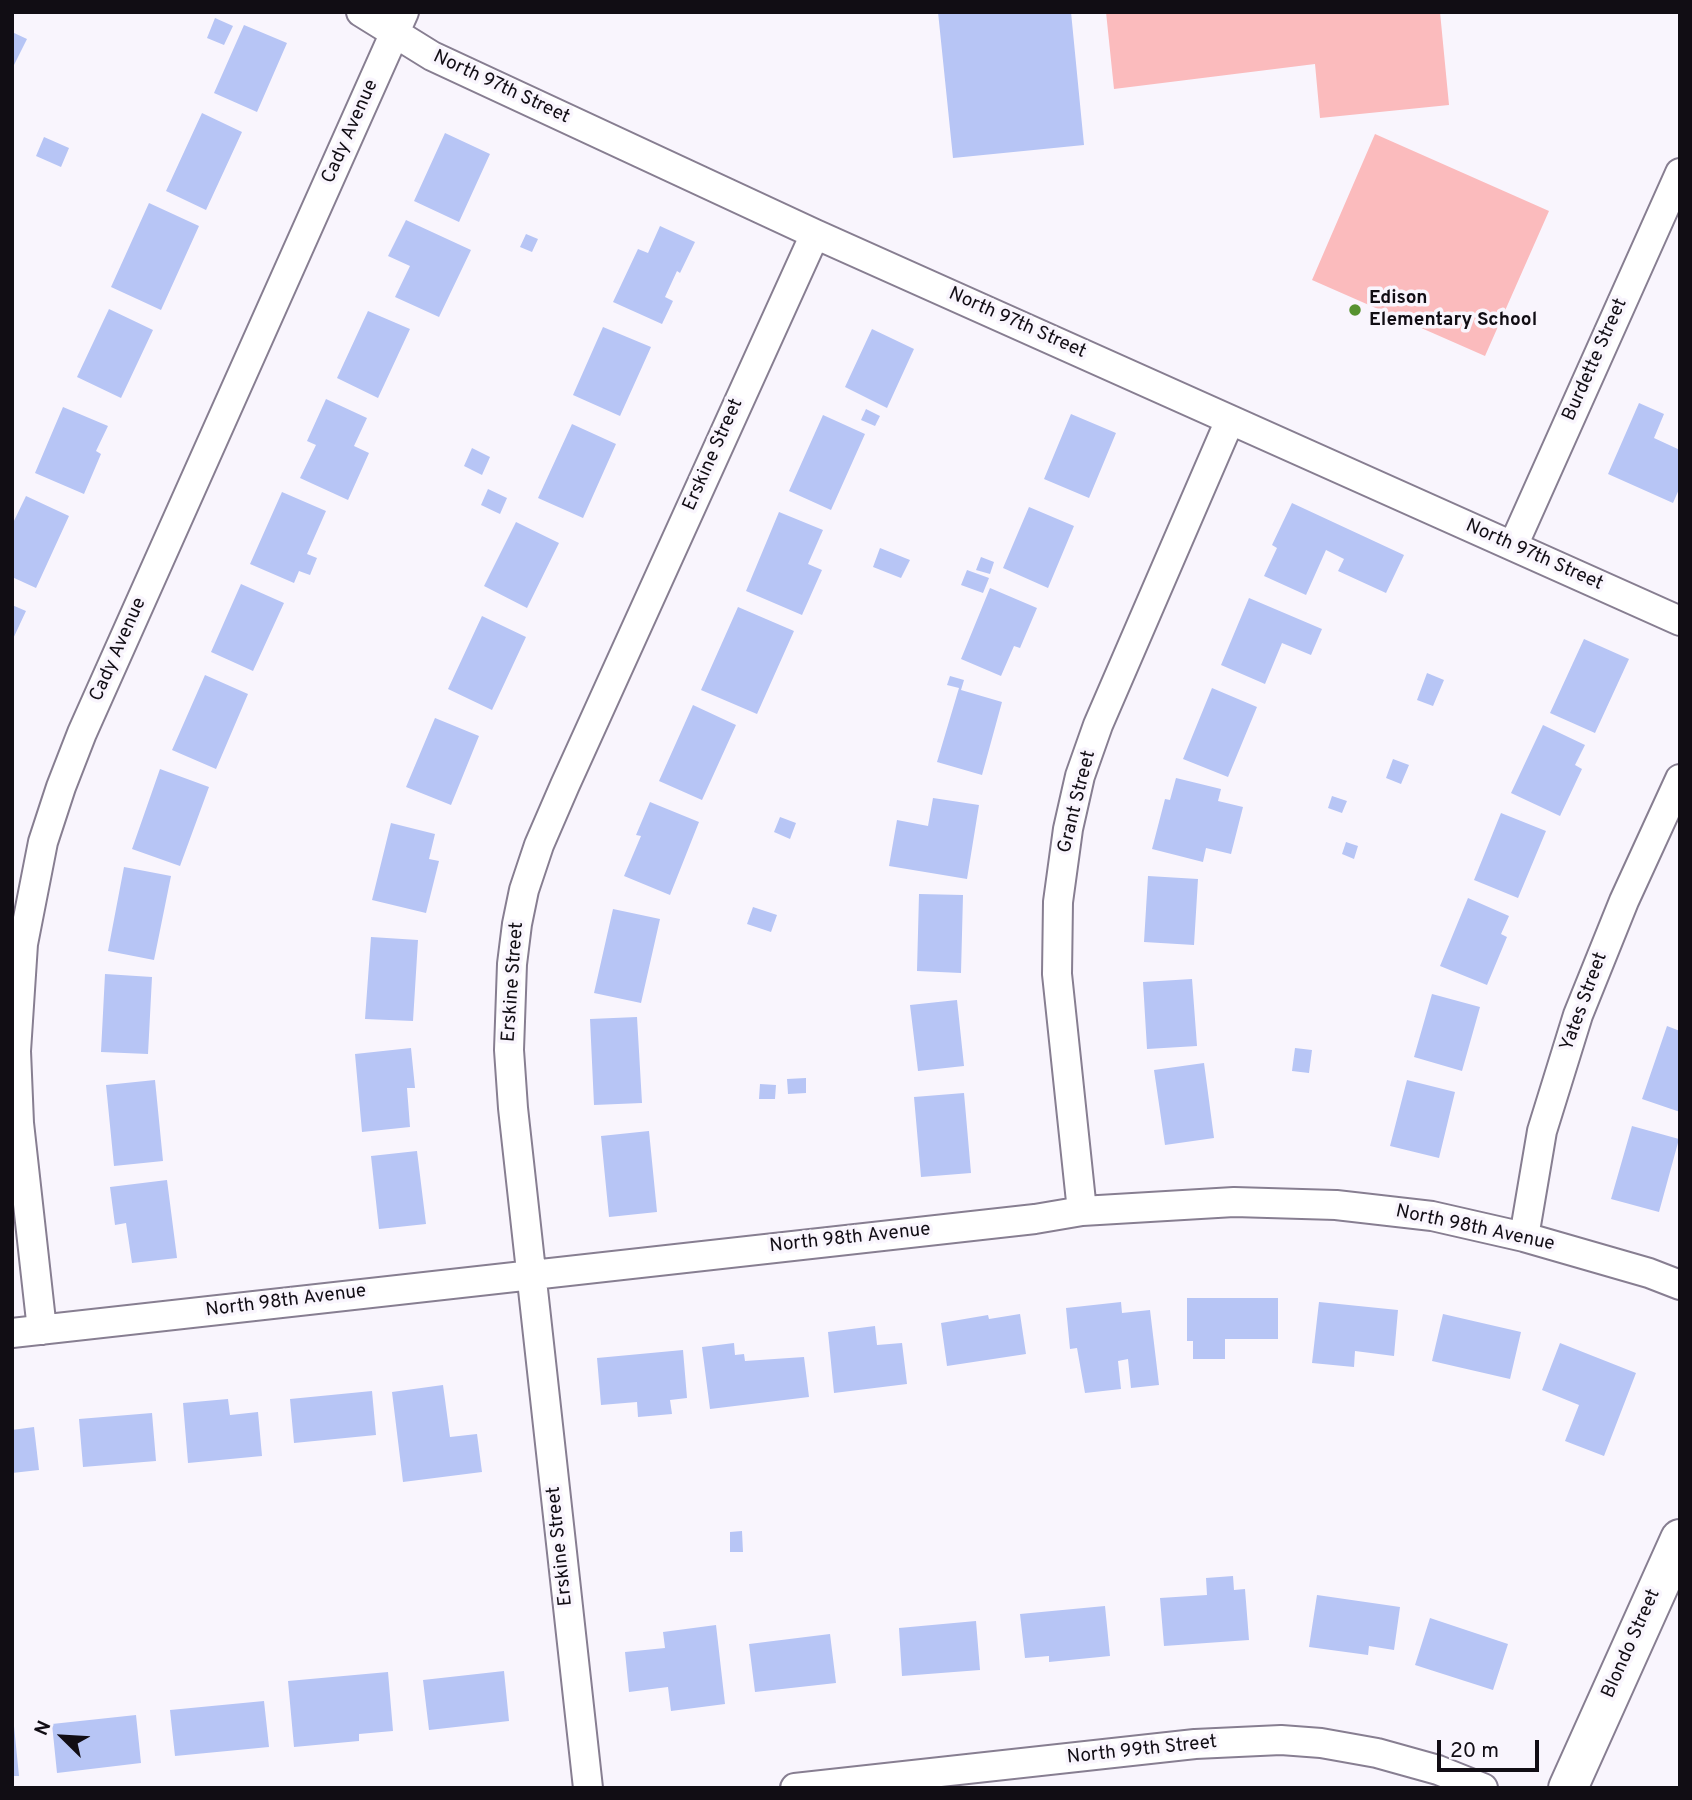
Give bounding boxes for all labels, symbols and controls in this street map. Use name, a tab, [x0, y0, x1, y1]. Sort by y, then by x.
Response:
street label: North 97th Street	[429, 46, 573, 130]
street label: Cady Avenue	[318, 77, 384, 187]
street label: North 97th Street	[945, 283, 1089, 365]
place label: Edison Elementary School	[1369, 288, 1537, 332]
street label: Burdette Street	[1559, 295, 1633, 425]
marker: Edison Elementary School	[1347, 302, 1363, 318]
street label: Erskine Street	[679, 395, 749, 515]
street label: North 97th Street	[1462, 515, 1606, 597]
street label: Cady Avenue	[86, 595, 152, 705]
street label: Grant Street	[1054, 748, 1102, 856]
street label: Erskine Street	[498, 921, 530, 1043]
street label: Yates Street	[1557, 950, 1613, 1054]
street label: North 98th Avenue	[1394, 1201, 1556, 1257]
street label: North 98th Avenue	[768, 1219, 932, 1259]
street label: North 98th Avenue	[204, 1281, 368, 1323]
street label: Erskine Street	[543, 1485, 579, 1607]
street label: Blondo Street	[1598, 1586, 1666, 1702]
north arrow	[28, 1702, 98, 1772]
text: N	[30, 1717, 58, 1740]
scale bar	[1440, 1727, 1542, 1771]
street label: North 99th Street	[1066, 1732, 1218, 1770]
text: 20 m	[1450, 1738, 1499, 1765]

